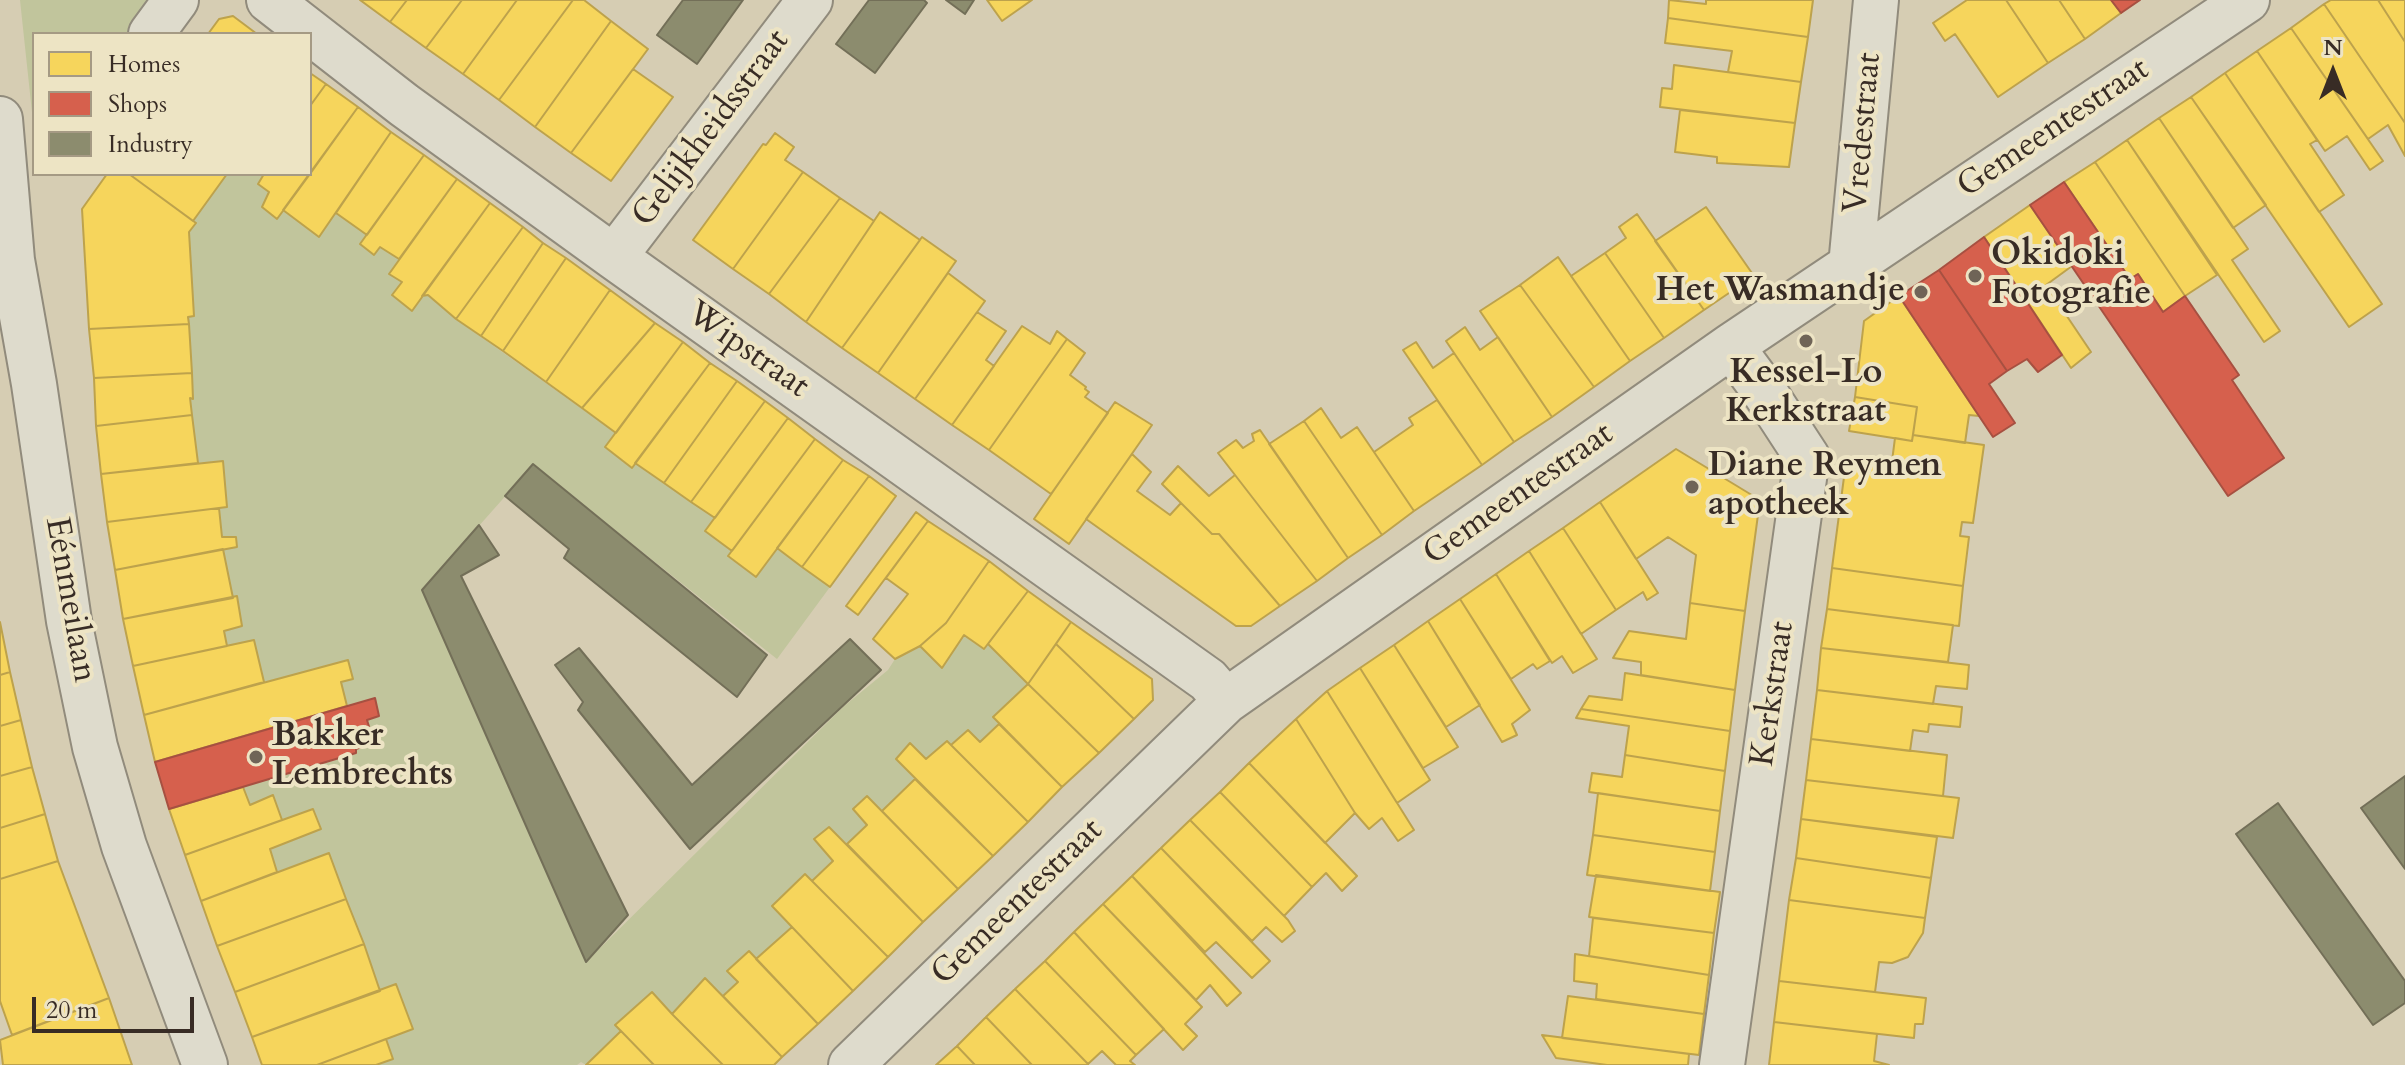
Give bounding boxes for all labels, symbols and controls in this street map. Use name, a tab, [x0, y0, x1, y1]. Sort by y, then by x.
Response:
street label: Gelijkheidsstraat	[625, 22, 799, 236]
legend	[32, 32, 312, 176]
north arrow	[2293, 32, 2373, 112]
text: N	[2323, 33, 2343, 63]
text: Homes	[108, 48, 180, 81]
street label: Gemeentestraat	[1951, 50, 2157, 208]
street label: Vredestraat	[1837, 51, 1891, 215]
text: Shops	[108, 88, 167, 121]
text: Industry	[108, 128, 193, 161]
place label: Okidoki Fotografie	[1991, 236, 2151, 316]
marker: Okidoki Fotografie	[1966, 267, 1984, 285]
place label: Het Wasmandje	[1656, 272, 1905, 312]
marker: Het Wasmandje	[1912, 283, 1930, 301]
street label: Wipstraat	[678, 294, 816, 408]
marker: Kessel-Lo Kerkstraat	[1797, 332, 1815, 350]
place label: Kessel-Lo Kerkstraat	[1726, 354, 1886, 434]
street label: Gemeentestraat	[1416, 415, 1622, 575]
place label: Diane Reymen apotheek	[1708, 447, 1942, 526]
marker: Diane Reymen apotheek	[1683, 478, 1701, 496]
street label: Eénmeilaan	[34, 514, 104, 686]
street label: Kerkstraat	[1744, 619, 1804, 769]
place label: Bakker Lembrechts	[272, 717, 453, 796]
marker: Bakker Lembrechts	[247, 748, 265, 766]
street label: Gemeentestraat	[924, 811, 1112, 995]
scale bar	[36, 981, 198, 1031]
text: 20 m	[46, 994, 97, 1027]

